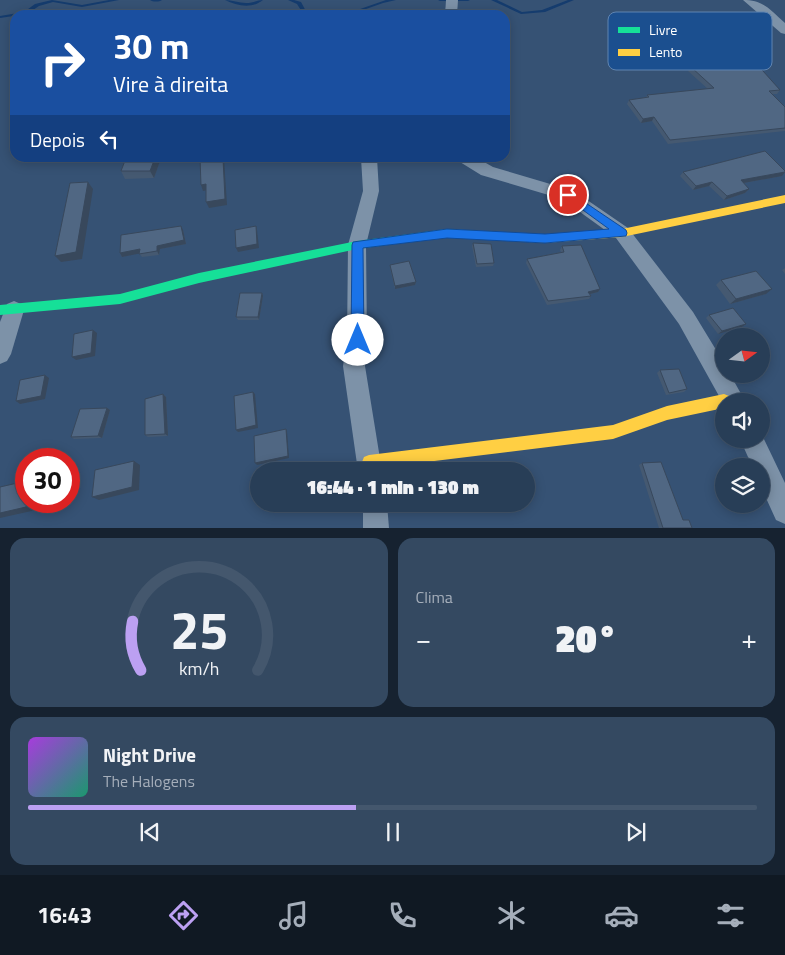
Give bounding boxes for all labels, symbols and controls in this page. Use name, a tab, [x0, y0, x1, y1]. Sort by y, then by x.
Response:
legend	[608, 12, 772, 70]
text: 30 m	[113, 19, 189, 73]
text: Livre	[649, 19, 677, 40]
icon: right	[30, 30, 95, 95]
text: Lento	[649, 41, 683, 62]
text: Vire à direita	[113, 67, 228, 101]
text: Depois	[30, 125, 85, 154]
icon: left	[95, 125, 123, 153]
pin	[547, 174, 589, 216]
icon: arrive	[554, 181, 582, 209]
position arrow	[331, 313, 383, 365]
north arrow	[715, 328, 770, 382]
map controls	[715, 328, 770, 513]
button: sound	[715, 393, 770, 448]
speed limit sign: 30	[15, 448, 80, 513]
button: layers	[715, 458, 770, 513]
text: 16:44 · 1 min · 130 m	[306, 472, 479, 501]
text: Clima	[416, 585, 453, 609]
text: 25	[170, 590, 228, 669]
text: 20°	[555, 609, 618, 667]
text: −	[416, 617, 431, 660]
text: +	[741, 617, 757, 660]
text: km/h	[179, 655, 219, 682]
text: Night Drive	[103, 740, 196, 769]
text: The Halogens	[103, 769, 195, 793]
icon: previous	[136, 818, 164, 846]
icon: pause	[379, 818, 407, 846]
icon: next	[622, 818, 650, 846]
text: 16:43	[37, 898, 92, 932]
icon: directions	[166, 898, 201, 933]
icon: music	[276, 898, 311, 933]
icon: phone	[385, 898, 420, 933]
icon: climate	[494, 898, 529, 933]
icon: car	[604, 898, 639, 933]
icon: filters	[713, 898, 748, 933]

